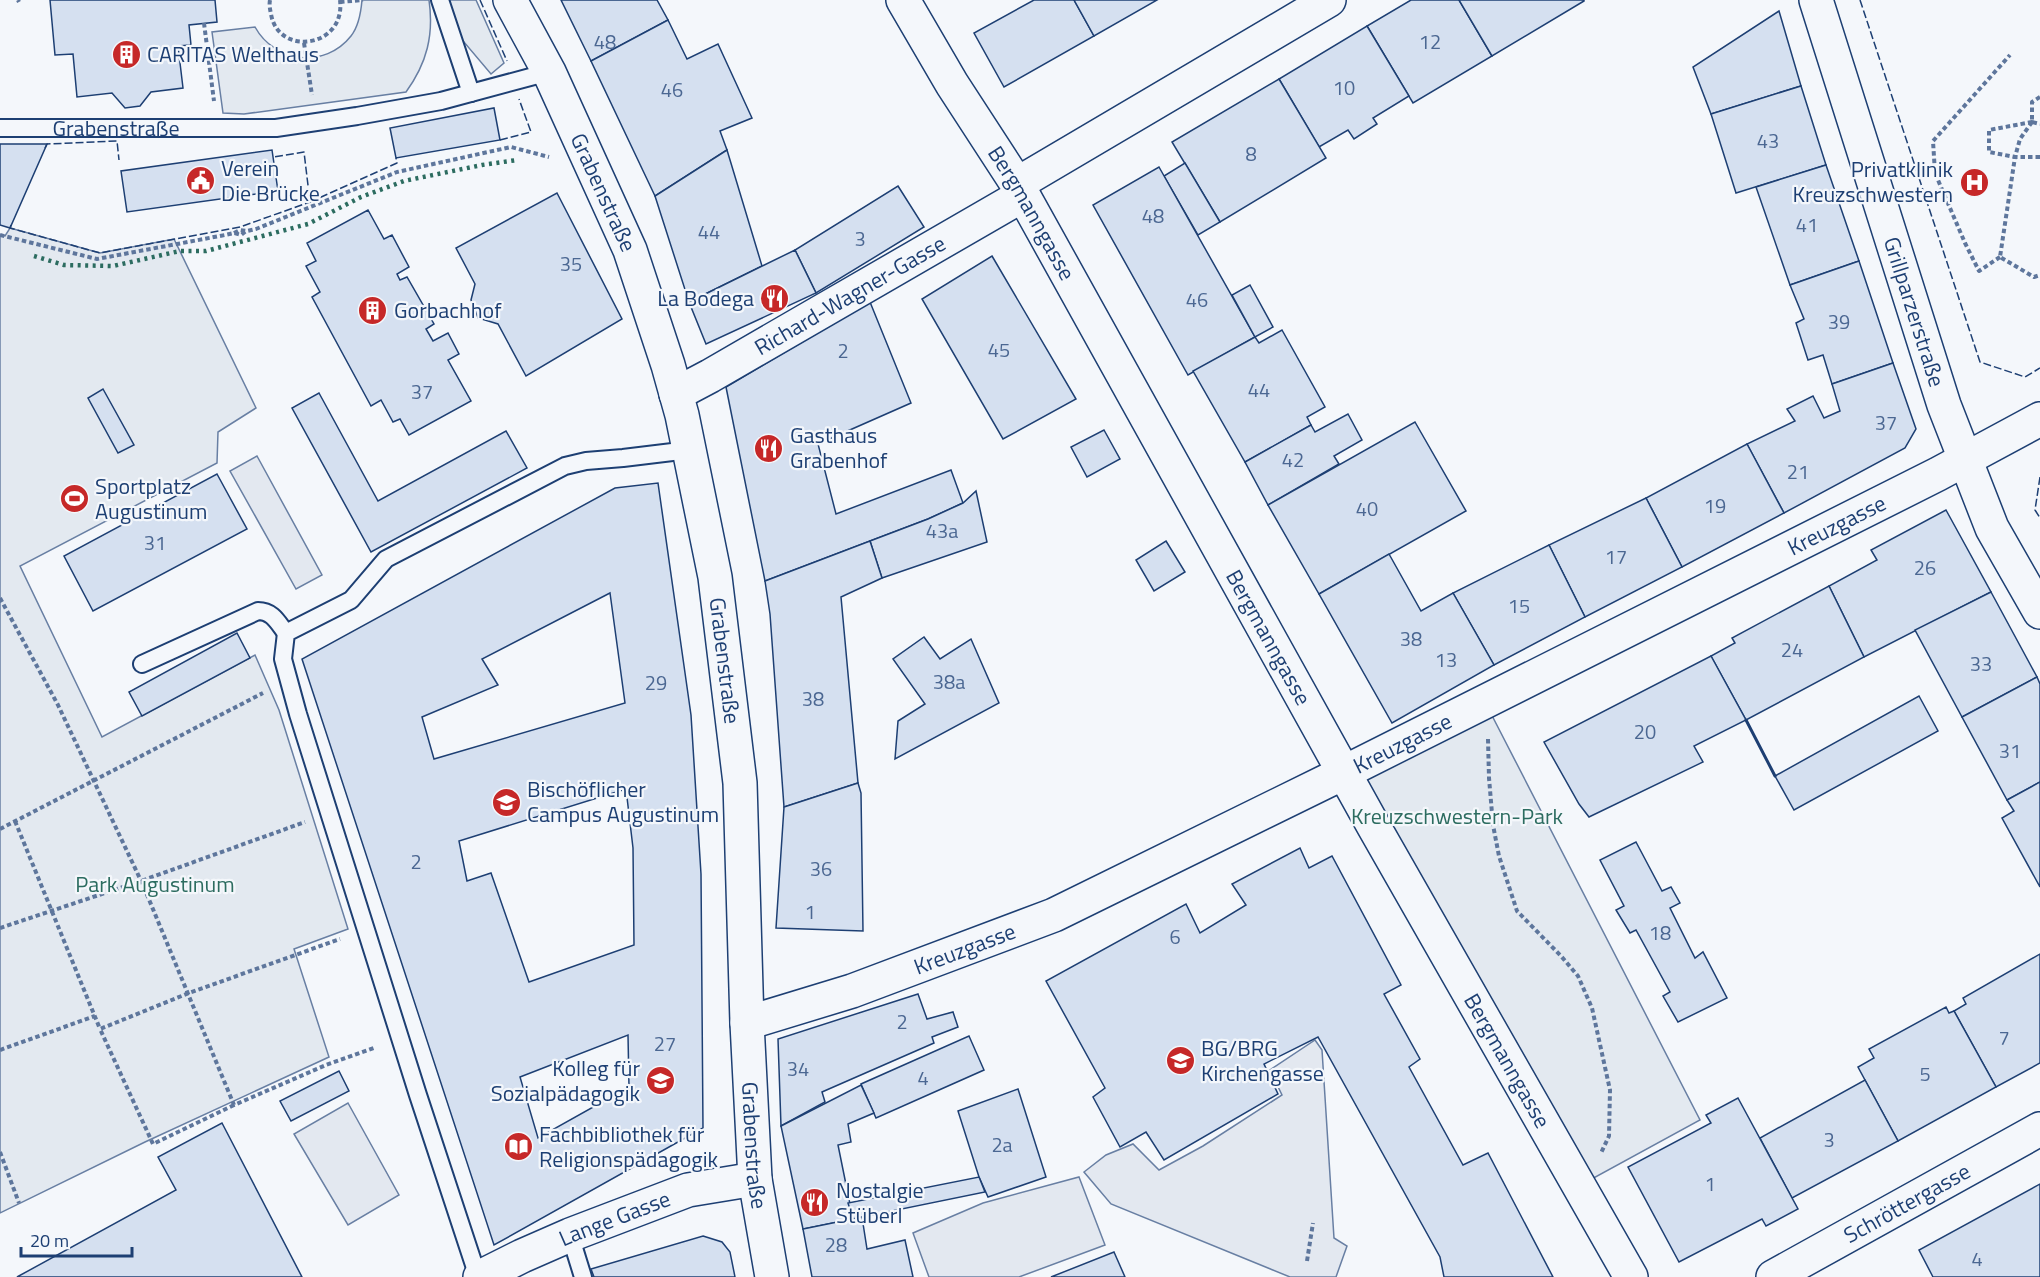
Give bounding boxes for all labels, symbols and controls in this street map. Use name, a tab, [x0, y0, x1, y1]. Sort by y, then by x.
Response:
house number: 48	[594, 26, 616, 57]
house number: 12	[1419, 26, 1441, 57]
place label: CARITAS Welthaus	[147, 37, 319, 71]
building icon: CARITAS Welthaus	[110, 38, 142, 70]
house number: 10	[1333, 72, 1355, 103]
house number: 46	[661, 74, 683, 105]
street label: Grabenstraße	[52, 111, 180, 145]
house number: 43	[1757, 125, 1779, 156]
street label: Grabenstraße	[562, 127, 646, 257]
house number: 8	[1245, 138, 1257, 169]
street label: Bergmanngasse	[979, 139, 1084, 286]
place label: Verein Die Brücke	[221, 151, 320, 210]
place label: Privatklinik Kreuzschwestern	[1793, 152, 1953, 211]
public building icon: Verein Die Brücke	[184, 165, 216, 197]
hospital icon: Privatklinik Kreuzschwestern	[1958, 166, 1990, 198]
house number: 48	[1142, 200, 1164, 231]
house number: 41	[1796, 209, 1818, 240]
house number: 44	[698, 216, 720, 247]
house number: 3	[854, 223, 866, 254]
street label: Richard-Wagner-Gasse	[748, 226, 952, 364]
street label: Grillparzerstraße	[1875, 233, 1954, 391]
house number: 35	[560, 248, 582, 279]
place label: La Bodega	[657, 281, 754, 315]
restaurant icon: La Bodega	[759, 282, 791, 314]
house number: 46	[1186, 284, 1208, 315]
place label: Gorbachhof	[394, 293, 502, 327]
building icon: Gorbachhof	[357, 294, 389, 326]
house number: 39	[1828, 306, 1850, 337]
house number: 45	[988, 334, 1010, 365]
house number: 2	[837, 335, 849, 366]
house number: 44	[1248, 374, 1270, 405]
house number: 37	[411, 376, 433, 407]
house number: 37	[1875, 407, 1897, 438]
place label: Gasthaus Grabenhof	[790, 418, 888, 477]
restaurant icon: Gasthaus Grabenhof	[753, 432, 785, 464]
house number: 42	[1282, 444, 1304, 475]
house number: 21	[1787, 456, 1809, 487]
place label: Sportplatz Augustinum	[95, 469, 207, 528]
sports icon: Sportplatz Augustinum	[58, 483, 90, 515]
street label: Kreuzgasse	[1781, 486, 1892, 564]
house number: 19	[1704, 490, 1726, 521]
house number: 40	[1356, 493, 1378, 524]
house number: 43a	[926, 515, 958, 546]
house number: 31	[144, 527, 166, 558]
house number: 17	[1605, 541, 1627, 572]
house number: 26	[1914, 552, 1936, 583]
street label: Bergmanngasse	[1217, 563, 1320, 711]
house number: 15	[1508, 590, 1530, 621]
street label: Grabenstraße	[701, 595, 750, 726]
house number: 38	[1400, 623, 1422, 654]
house number: 24	[1781, 634, 1803, 665]
house number: 13	[1435, 644, 1457, 675]
house number: 33	[1970, 648, 1992, 679]
house number: 38a	[933, 666, 965, 697]
house number: 29	[645, 667, 667, 698]
house number: 38	[802, 683, 824, 714]
street label: Kreuzgasse	[1347, 704, 1458, 782]
house number: 20	[1634, 716, 1656, 747]
house number: 31	[1999, 735, 2021, 766]
place label: Bischöflicher Campus Augustinum	[527, 772, 719, 831]
school or university icon: Bischöflicher Campus Augustinum	[490, 786, 522, 818]
park label: Kreuzschwestern-Park	[1351, 799, 1564, 833]
house number: 2	[410, 846, 422, 877]
house number: 36	[810, 853, 832, 884]
park label: Park Augustinum	[75, 867, 235, 901]
house number: 1	[804, 896, 816, 927]
street label: Kreuzgasse	[909, 914, 1020, 983]
house number: 18	[1649, 917, 1671, 948]
house number: 6	[1169, 921, 1181, 952]
street label: Bergmanngasse	[1455, 987, 1560, 1134]
house number: 2	[896, 1006, 908, 1037]
house number: 7	[1998, 1022, 2010, 1053]
house number: 27	[654, 1028, 676, 1059]
place label: BG/BRG Kirchengasse	[1201, 1031, 1324, 1090]
school or university icon: BG/BRG Kirchengasse	[1164, 1045, 1196, 1077]
place label: Kolleg für Sozialpädagogik	[491, 1051, 640, 1110]
house number: 34	[787, 1053, 809, 1084]
house number: 5	[1919, 1058, 1931, 1089]
house number: 4	[917, 1062, 929, 1093]
school or university icon: Kolleg für Sozialpädagogik	[645, 1065, 677, 1097]
street label: Grabenstraße	[733, 1081, 777, 1211]
place label: Fachbibliothek für Religionspädagogik	[539, 1117, 718, 1176]
house number: 3	[1823, 1124, 1835, 1155]
house number: 2a	[991, 1129, 1013, 1160]
library icon: Fachbibliothek für Religionspädagogik	[502, 1131, 534, 1163]
street label: Schröttergasse	[1837, 1154, 1976, 1252]
house number: 1	[1704, 1168, 1716, 1199]
place label: Nostalgie Stüberl	[836, 1173, 924, 1232]
street label: Lange Gasse	[553, 1181, 675, 1255]
restaurant icon: Nostalgie Stüberl	[799, 1187, 831, 1219]
scale bar	[21, 1220, 132, 1258]
text: 20 m	[30, 1227, 69, 1254]
house number: 28	[825, 1229, 847, 1260]
house number: 4	[1971, 1243, 1983, 1274]

